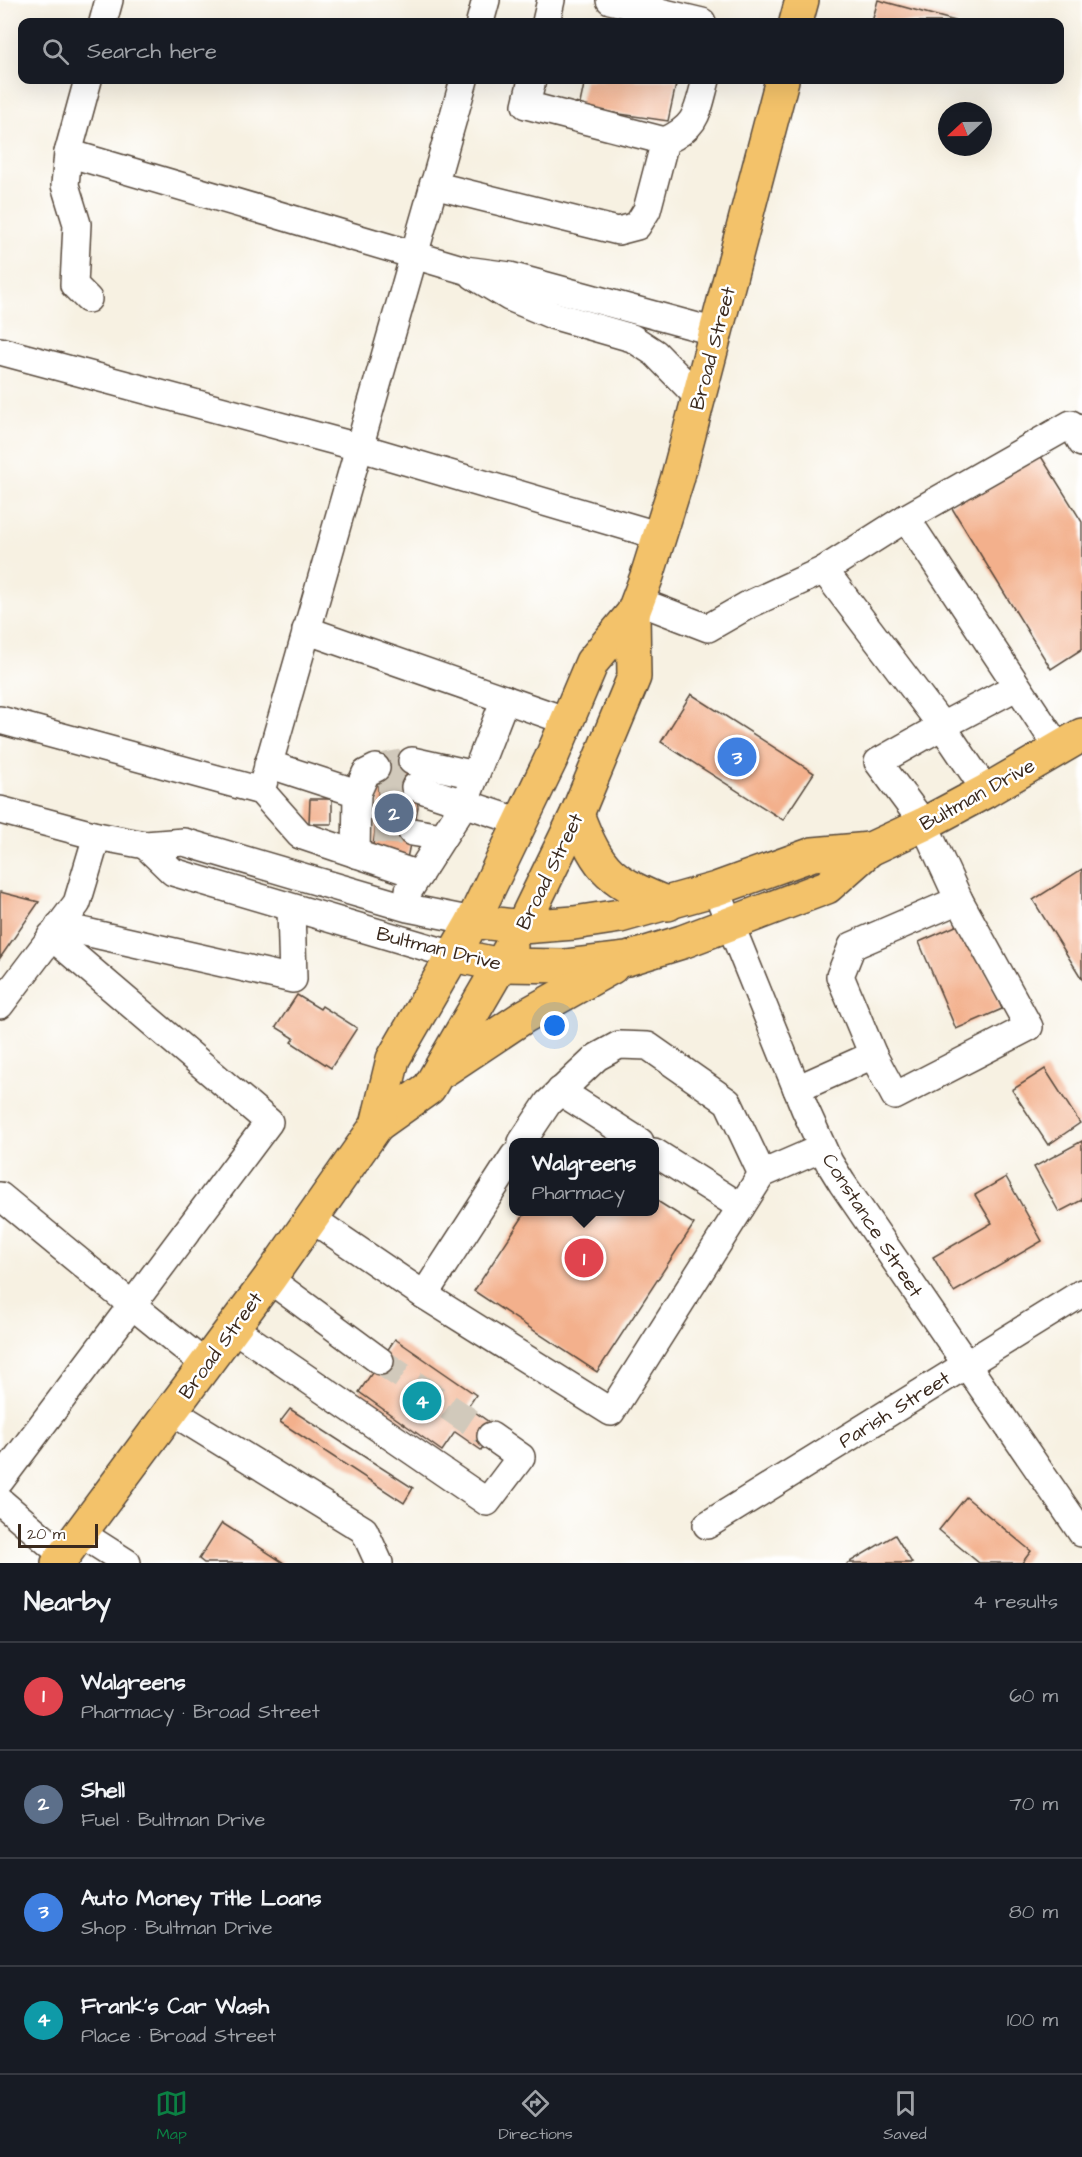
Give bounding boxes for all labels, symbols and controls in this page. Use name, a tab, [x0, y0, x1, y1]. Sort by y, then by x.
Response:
search box	[18, 18, 1064, 84]
icon: search	[39, 35, 72, 68]
text: Search here	[87, 36, 217, 67]
north arrow	[938, 102, 992, 156]
street label: Broad Street	[683, 283, 743, 413]
pin: 3	[718, 734, 756, 780]
street label: Bultman Drive	[915, 752, 1040, 838]
pin: 2	[374, 790, 414, 836]
street label: Broad Street	[510, 808, 590, 934]
street label: Bultman Drive	[373, 920, 504, 978]
your location	[540, 1011, 569, 1040]
popup	[509, 1138, 659, 1216]
text: Walgreens	[532, 1148, 636, 1179]
street label: Constance Street	[815, 1148, 929, 1303]
text: Pharmacy	[532, 1179, 625, 1207]
pin: 1	[564, 1236, 604, 1280]
street label: Broad Street	[172, 1286, 269, 1405]
street label: Parish Street	[833, 1364, 956, 1455]
pin: 4	[402, 1378, 442, 1424]
scale bar	[18, 1521, 98, 1548]
text: 20 m	[27, 1523, 65, 1545]
text: Nearby	[24, 1584, 111, 1620]
text: 4 results	[973, 1588, 1058, 1616]
text: Walgreens	[81, 1667, 186, 1698]
text: 1	[42, 1682, 45, 1710]
text: 60 m	[1009, 1682, 1058, 1710]
text: Pharmacy · Broad Street	[81, 1698, 320, 1726]
text: Shell	[81, 1775, 125, 1806]
text: 2	[38, 1790, 49, 1818]
text: 70 m	[1010, 1790, 1058, 1818]
text: Fuel · Bultman Drive	[81, 1806, 265, 1834]
text: Auto Money Title Loans	[81, 1883, 322, 1914]
text: 3	[38, 1898, 49, 1926]
text: 80 m	[1009, 1898, 1058, 1926]
text: Shop · Bultman Drive	[81, 1914, 273, 1942]
text: Frank's Car Wash	[81, 1991, 269, 2022]
text: 4	[37, 2006, 50, 2034]
text: 100 m	[1007, 2006, 1058, 2034]
text: Place · Broad Street	[81, 2022, 276, 2050]
tab: Map	[155, 2087, 188, 2145]
tab: Directions	[499, 2087, 573, 2145]
tab: Saved	[883, 2087, 927, 2145]

